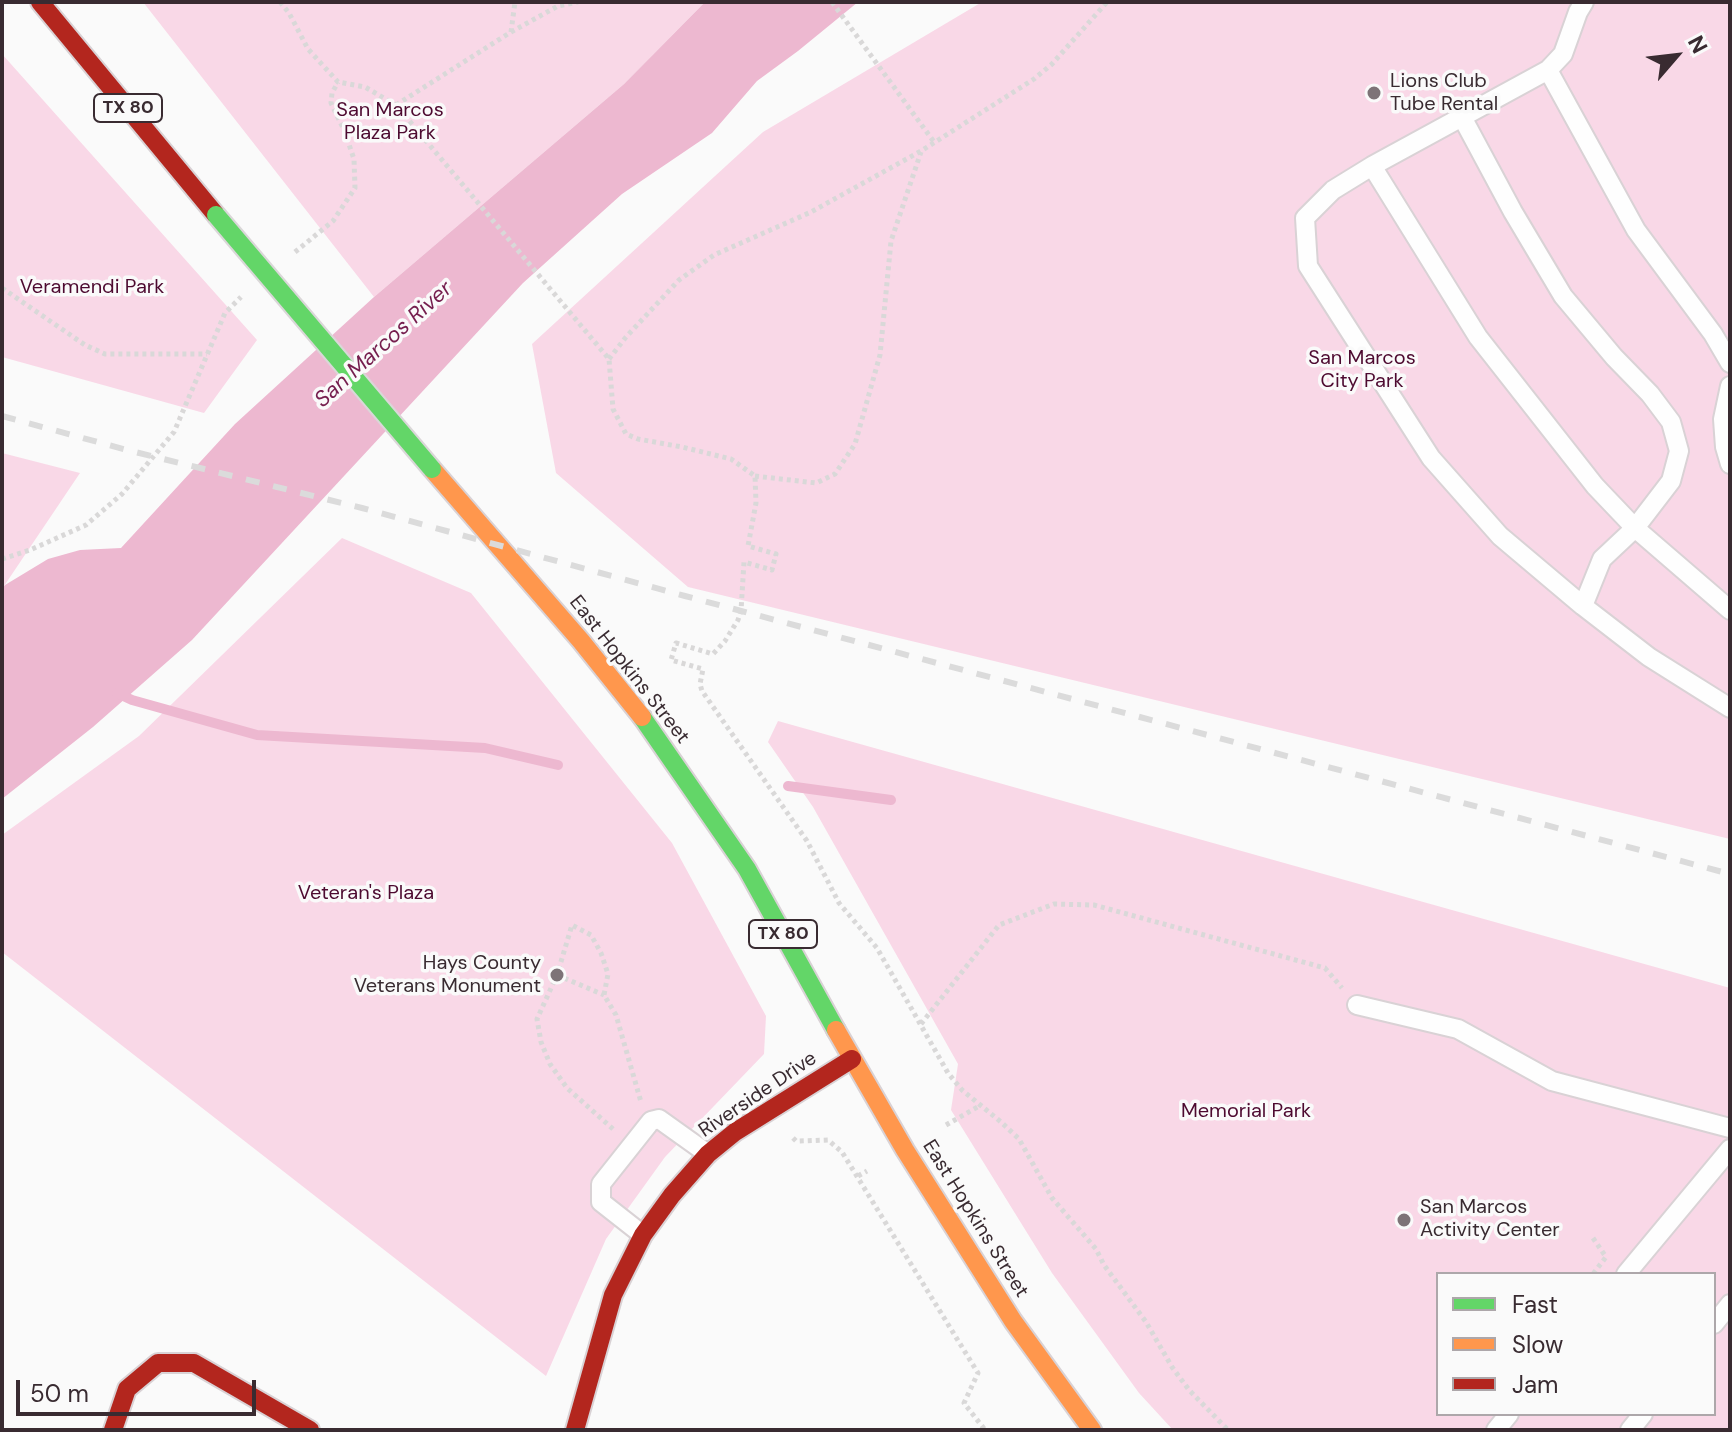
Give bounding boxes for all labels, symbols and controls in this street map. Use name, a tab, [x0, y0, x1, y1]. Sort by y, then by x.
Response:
north arrow	[1636, 16, 1716, 96]
text: N	[1681, 31, 1714, 58]
place label: Lions Club Tube Rental	[1390, 70, 1498, 117]
marker: Lions Club Tube Rental	[1365, 84, 1383, 102]
road number: TX 80	[94, 94, 162, 122]
park label: San Marcos Plaza Park	[336, 99, 444, 146]
park label: Veramendi Park	[20, 276, 164, 300]
water label: San Marcos River	[310, 276, 458, 414]
park label: San Marcos City Park	[1308, 347, 1416, 394]
street label: East Hopkins Street	[564, 591, 694, 749]
park label: Veteran's Plaza	[298, 882, 434, 906]
road number: TX 80	[749, 920, 817, 948]
place label: Hays County Veterans Monument	[354, 952, 541, 999]
marker: Hays County Veterans Monument	[548, 966, 566, 984]
street label: Riverside Drive	[695, 1047, 821, 1143]
park label: Memorial Park	[1181, 1100, 1311, 1124]
street label: East Hopkins Street	[917, 1136, 1033, 1302]
place label: San Marcos Activity Center	[1420, 1196, 1560, 1243]
marker: San Marcos Activity Center	[1395, 1211, 1413, 1229]
legend	[1436, 1272, 1716, 1416]
text: Fast	[1512, 1289, 1558, 1320]
text: Slow	[1512, 1329, 1563, 1360]
scale bar	[20, 1364, 260, 1414]
text: Jam	[1512, 1369, 1558, 1400]
text: 50 m	[30, 1378, 89, 1409]

